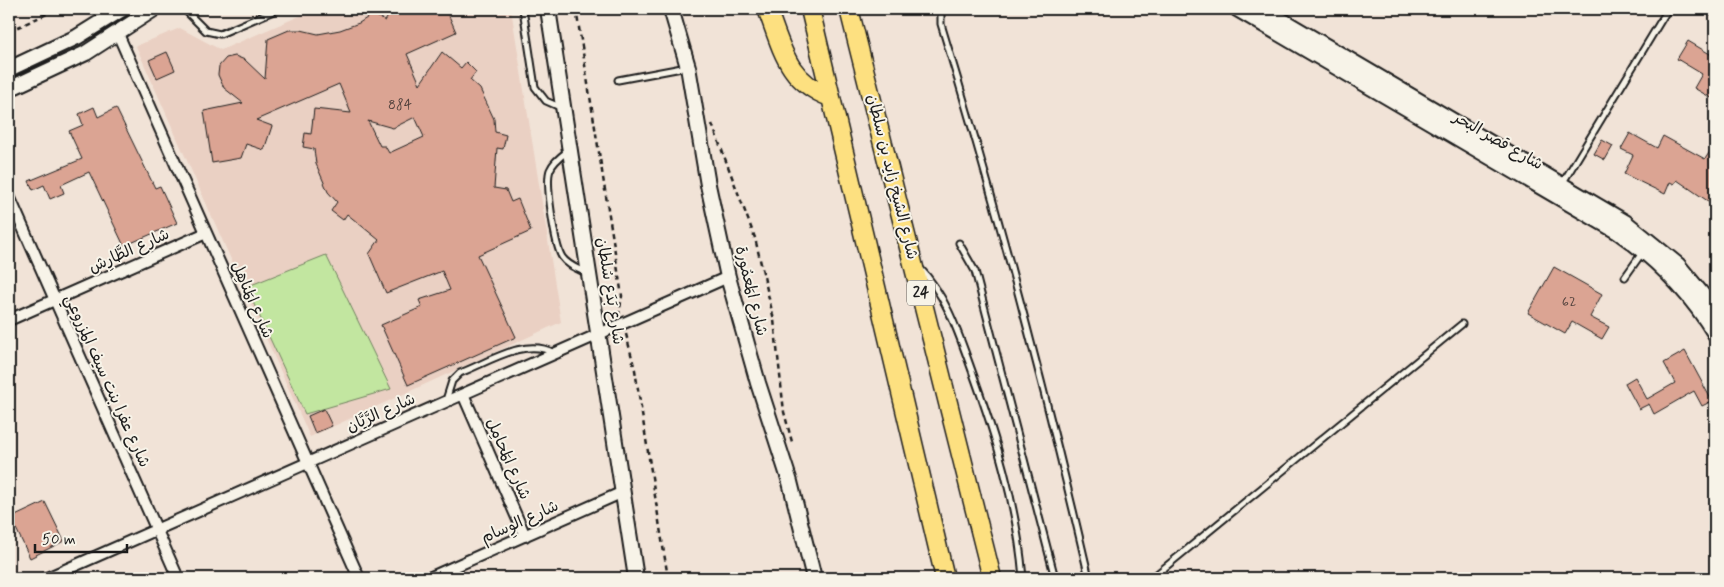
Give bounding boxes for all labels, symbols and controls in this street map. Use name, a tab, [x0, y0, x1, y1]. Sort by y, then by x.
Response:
street label: شارع الشيخ زايد بن سلطان	[861, 92, 923, 262]
house number: 884	[388, 96, 412, 114]
street label: شارع قصر البحر	[1447, 106, 1547, 175]
street label: شارع الطَّارِش	[85, 224, 173, 278]
street label: شارع بَدَع سُلطان	[591, 236, 629, 346]
street label: شارع المَعمُورة	[730, 244, 772, 338]
street label: شارع المَناهِل	[226, 258, 278, 342]
road number: 24	[907, 280, 935, 306]
street label: شارع عفرا بنت سيف المزروعي	[57, 291, 155, 472]
house number: 62	[1562, 293, 1576, 311]
street label: شارع الرَّيَّان	[343, 388, 419, 438]
street label: شارع المَحامِل	[481, 415, 535, 503]
street label: شارع الوِسام	[478, 496, 563, 550]
scale bar	[35, 522, 128, 554]
text: 50 m	[42, 530, 76, 550]

